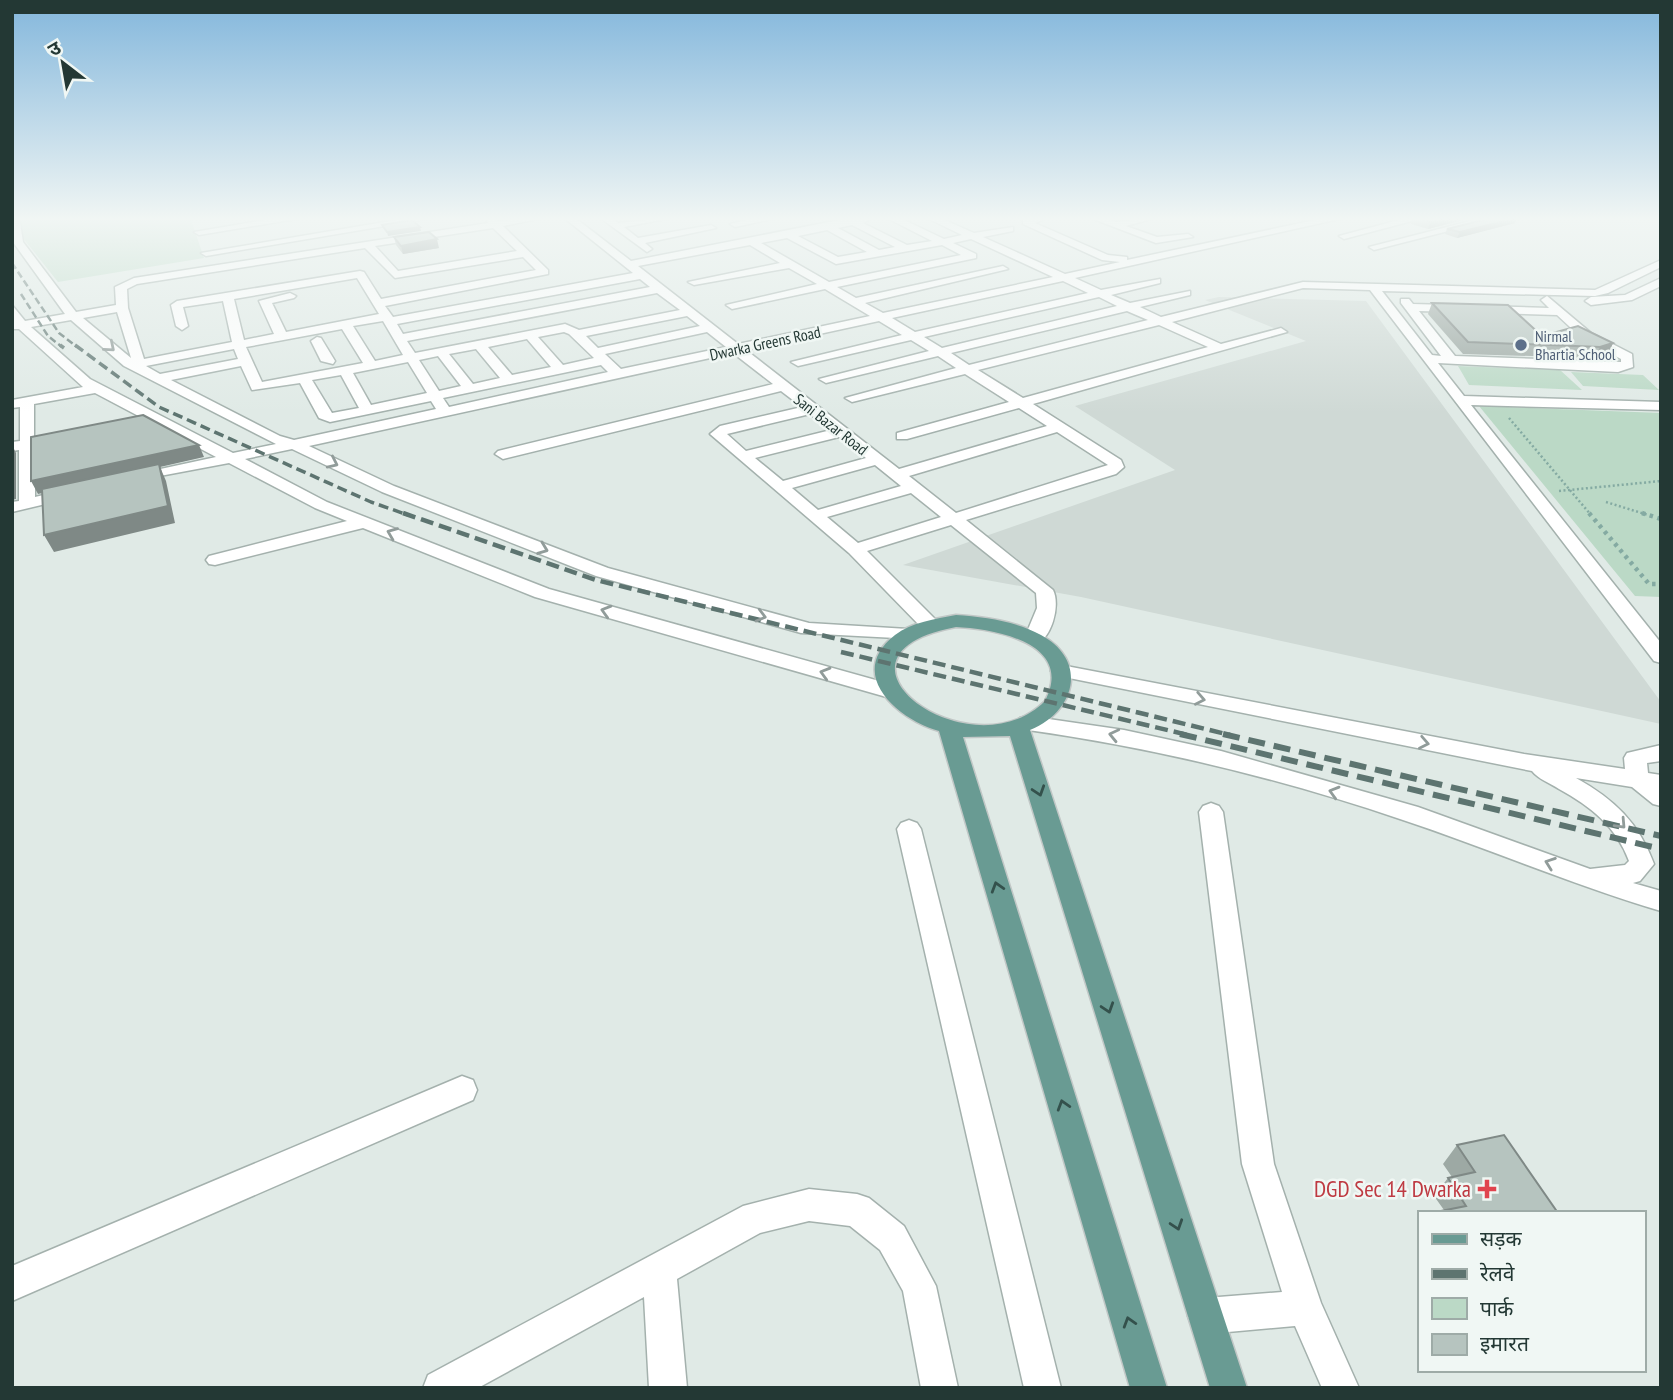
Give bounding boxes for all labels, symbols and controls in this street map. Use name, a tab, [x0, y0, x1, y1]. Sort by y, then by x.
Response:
north arrow	[28, 28, 98, 98]
text: उ	[43, 35, 66, 62]
street label: Dwarka Greens Road	[708, 321, 822, 365]
place label: Nirmal Bhartia School	[1535, 326, 1616, 364]
marker: Nirmal Bhartia School	[1513, 337, 1529, 353]
one-way arrow	[102, 339, 115, 351]
street label: Sani Bazar Road	[790, 389, 872, 459]
one-way arrow	[326, 455, 338, 469]
one-way arrow	[387, 528, 399, 542]
one-way arrow	[537, 541, 549, 555]
one-way arrow	[600, 604, 612, 619]
one-way arrow	[755, 607, 767, 622]
one-way arrow	[819, 667, 831, 681]
one-way arrow	[1194, 691, 1206, 706]
one-way arrow	[1108, 729, 1120, 744]
one-way arrow	[1418, 734, 1430, 749]
one-way arrow	[1030, 785, 1045, 797]
one-way arrow	[1328, 785, 1340, 800]
one-way arrow	[1613, 816, 1625, 829]
one-way arrow	[1544, 858, 1556, 872]
one-way arrow	[991, 881, 1006, 893]
one-way arrow	[1099, 1002, 1114, 1014]
one-way arrow	[1057, 1099, 1072, 1111]
place label: DGD Sec 14 Dwarka	[1314, 1174, 1471, 1203]
marker: DGD Sec 14 Dwarka	[1477, 1179, 1497, 1199]
legend	[1418, 1211, 1645, 1372]
one-way arrow	[1168, 1219, 1183, 1231]
text: सड़क	[1480, 1225, 1522, 1252]
text: रेलवे	[1479, 1260, 1515, 1287]
text: पार्क	[1480, 1295, 1514, 1322]
one-way arrow	[1122, 1317, 1137, 1329]
text: इमारत	[1480, 1330, 1530, 1357]

